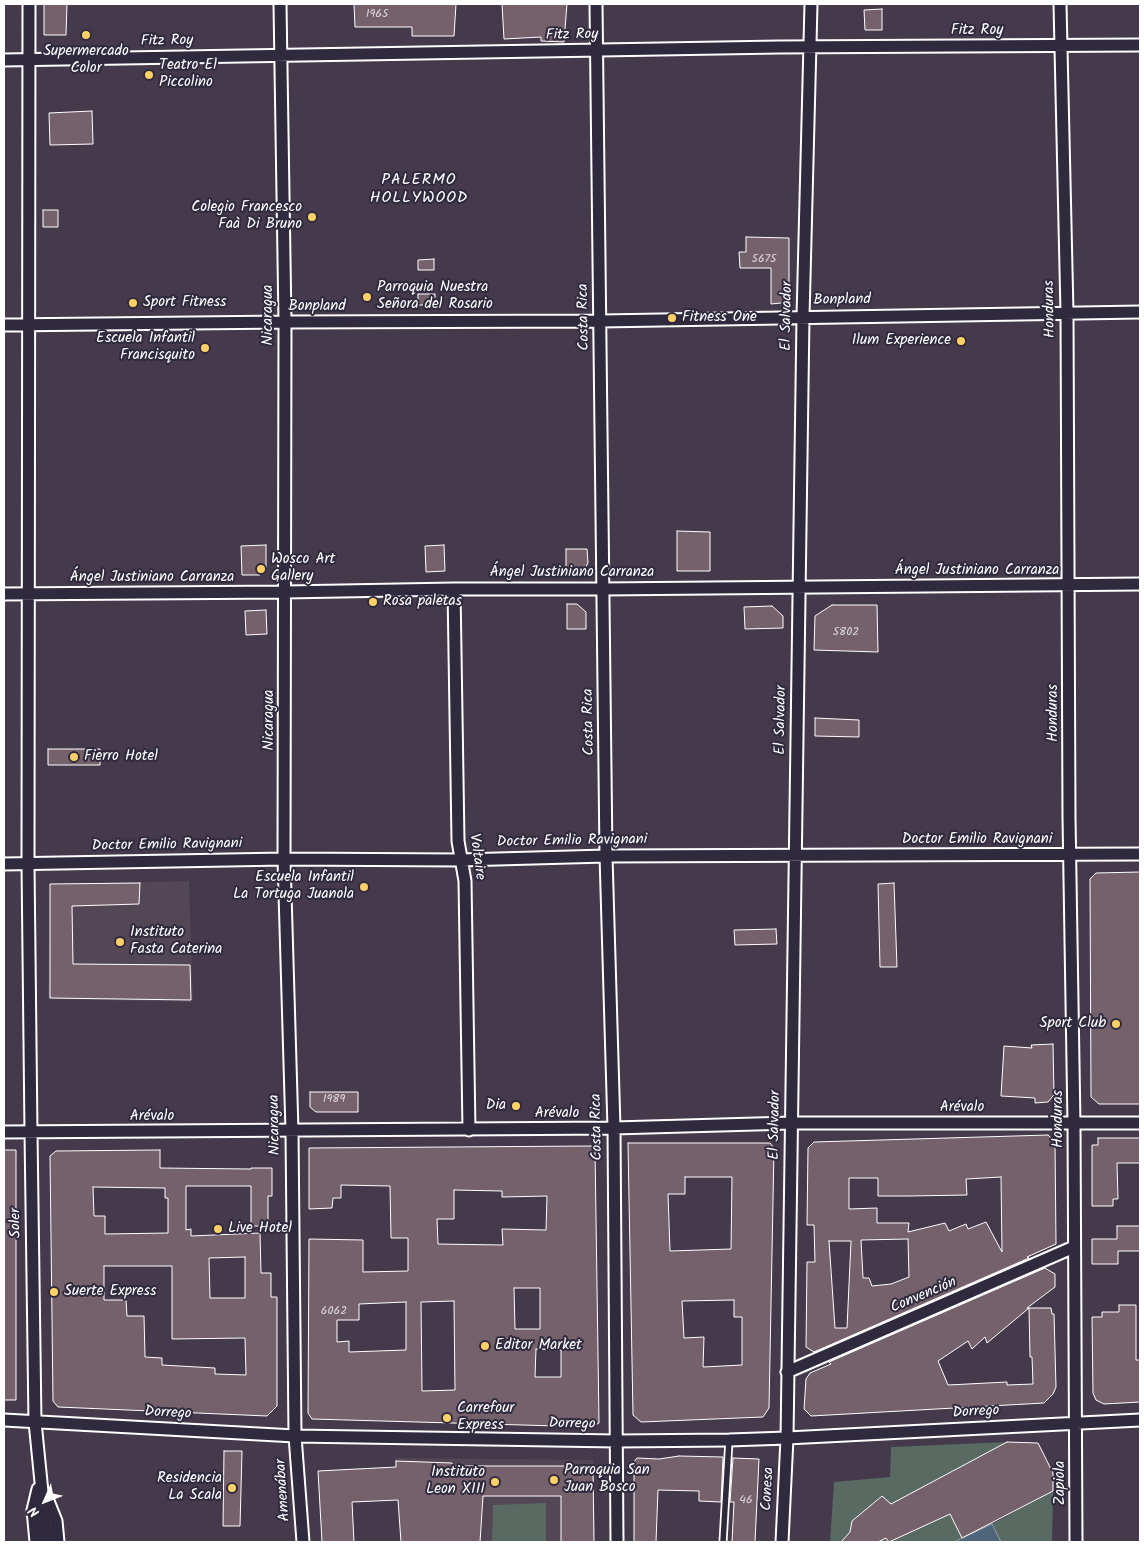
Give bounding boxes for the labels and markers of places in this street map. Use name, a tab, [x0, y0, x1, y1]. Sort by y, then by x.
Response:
marker: Supermercado Color	[80, 29, 92, 41]
place label: Supermercado Color	[43, 43, 129, 78]
place label: Teatro El Piccolino	[159, 57, 217, 92]
marker: Teatro El Piccolino	[143, 69, 155, 81]
place label: Colegio Francesco Faà Di Bruno	[191, 199, 302, 234]
marker: Colegio Francesco Faà Di Bruno	[306, 211, 318, 223]
place label: Parroquia Nuestra Señora del Rosario	[377, 279, 493, 314]
marker: Parroquia Nuestra Señora del Rosario	[361, 291, 373, 303]
place label: Sport Fitness	[143, 294, 226, 312]
marker: Sport Fitness	[127, 297, 139, 309]
place label: Fitness One	[682, 309, 757, 327]
marker: Fitness One	[666, 312, 678, 324]
place label: Escuela Infantil Francisquito	[96, 330, 195, 365]
place label: Ilum Experience	[852, 332, 951, 350]
marker: Ilum Experience	[955, 335, 967, 347]
marker: Escuela Infantil Francisquito	[199, 342, 211, 354]
place label: Wosco Art Gallery	[271, 551, 335, 586]
marker: Wosco Art Gallery	[255, 563, 267, 575]
place label: Rosa paletas	[383, 593, 462, 611]
marker: Rosa paletas	[367, 596, 379, 608]
place label: Fierro Hotel	[84, 748, 158, 766]
marker: Fierro Hotel	[68, 751, 80, 763]
place label: Escuela Infantil La Tortuga Juanola	[233, 869, 354, 904]
marker: Escuela Infantil La Tortuga Juanola	[358, 881, 370, 893]
place label: Instituto Fasta Caterina	[130, 924, 222, 959]
marker: Instituto Fasta Caterina	[114, 936, 126, 948]
place label: Sport Club	[1040, 1015, 1106, 1033]
marker: Sport Club	[1110, 1018, 1122, 1030]
place label: Dia	[486, 1097, 506, 1115]
marker: Dia	[510, 1100, 522, 1112]
place label: Live Hotel	[228, 1220, 292, 1238]
marker: Live Hotel	[212, 1223, 224, 1235]
place label: Suerte Express	[64, 1283, 156, 1301]
marker: Suerte Express	[48, 1286, 60, 1298]
place label: Editor Market	[495, 1337, 582, 1355]
marker: Editor Market	[479, 1340, 491, 1352]
place label: Carrefour Express	[457, 1400, 514, 1435]
marker: Carrefour Express	[441, 1412, 453, 1424]
place label: Parroquia San Juan Bosco	[564, 1462, 650, 1497]
place label: Instituto Leon XIII	[426, 1464, 485, 1499]
place label: Residencia La Scala	[157, 1470, 222, 1505]
marker: Parroquia San Juan Bosco	[548, 1474, 560, 1486]
marker: Instituto Leon XIII	[489, 1476, 501, 1488]
marker: Residencia La Scala	[226, 1482, 238, 1494]

